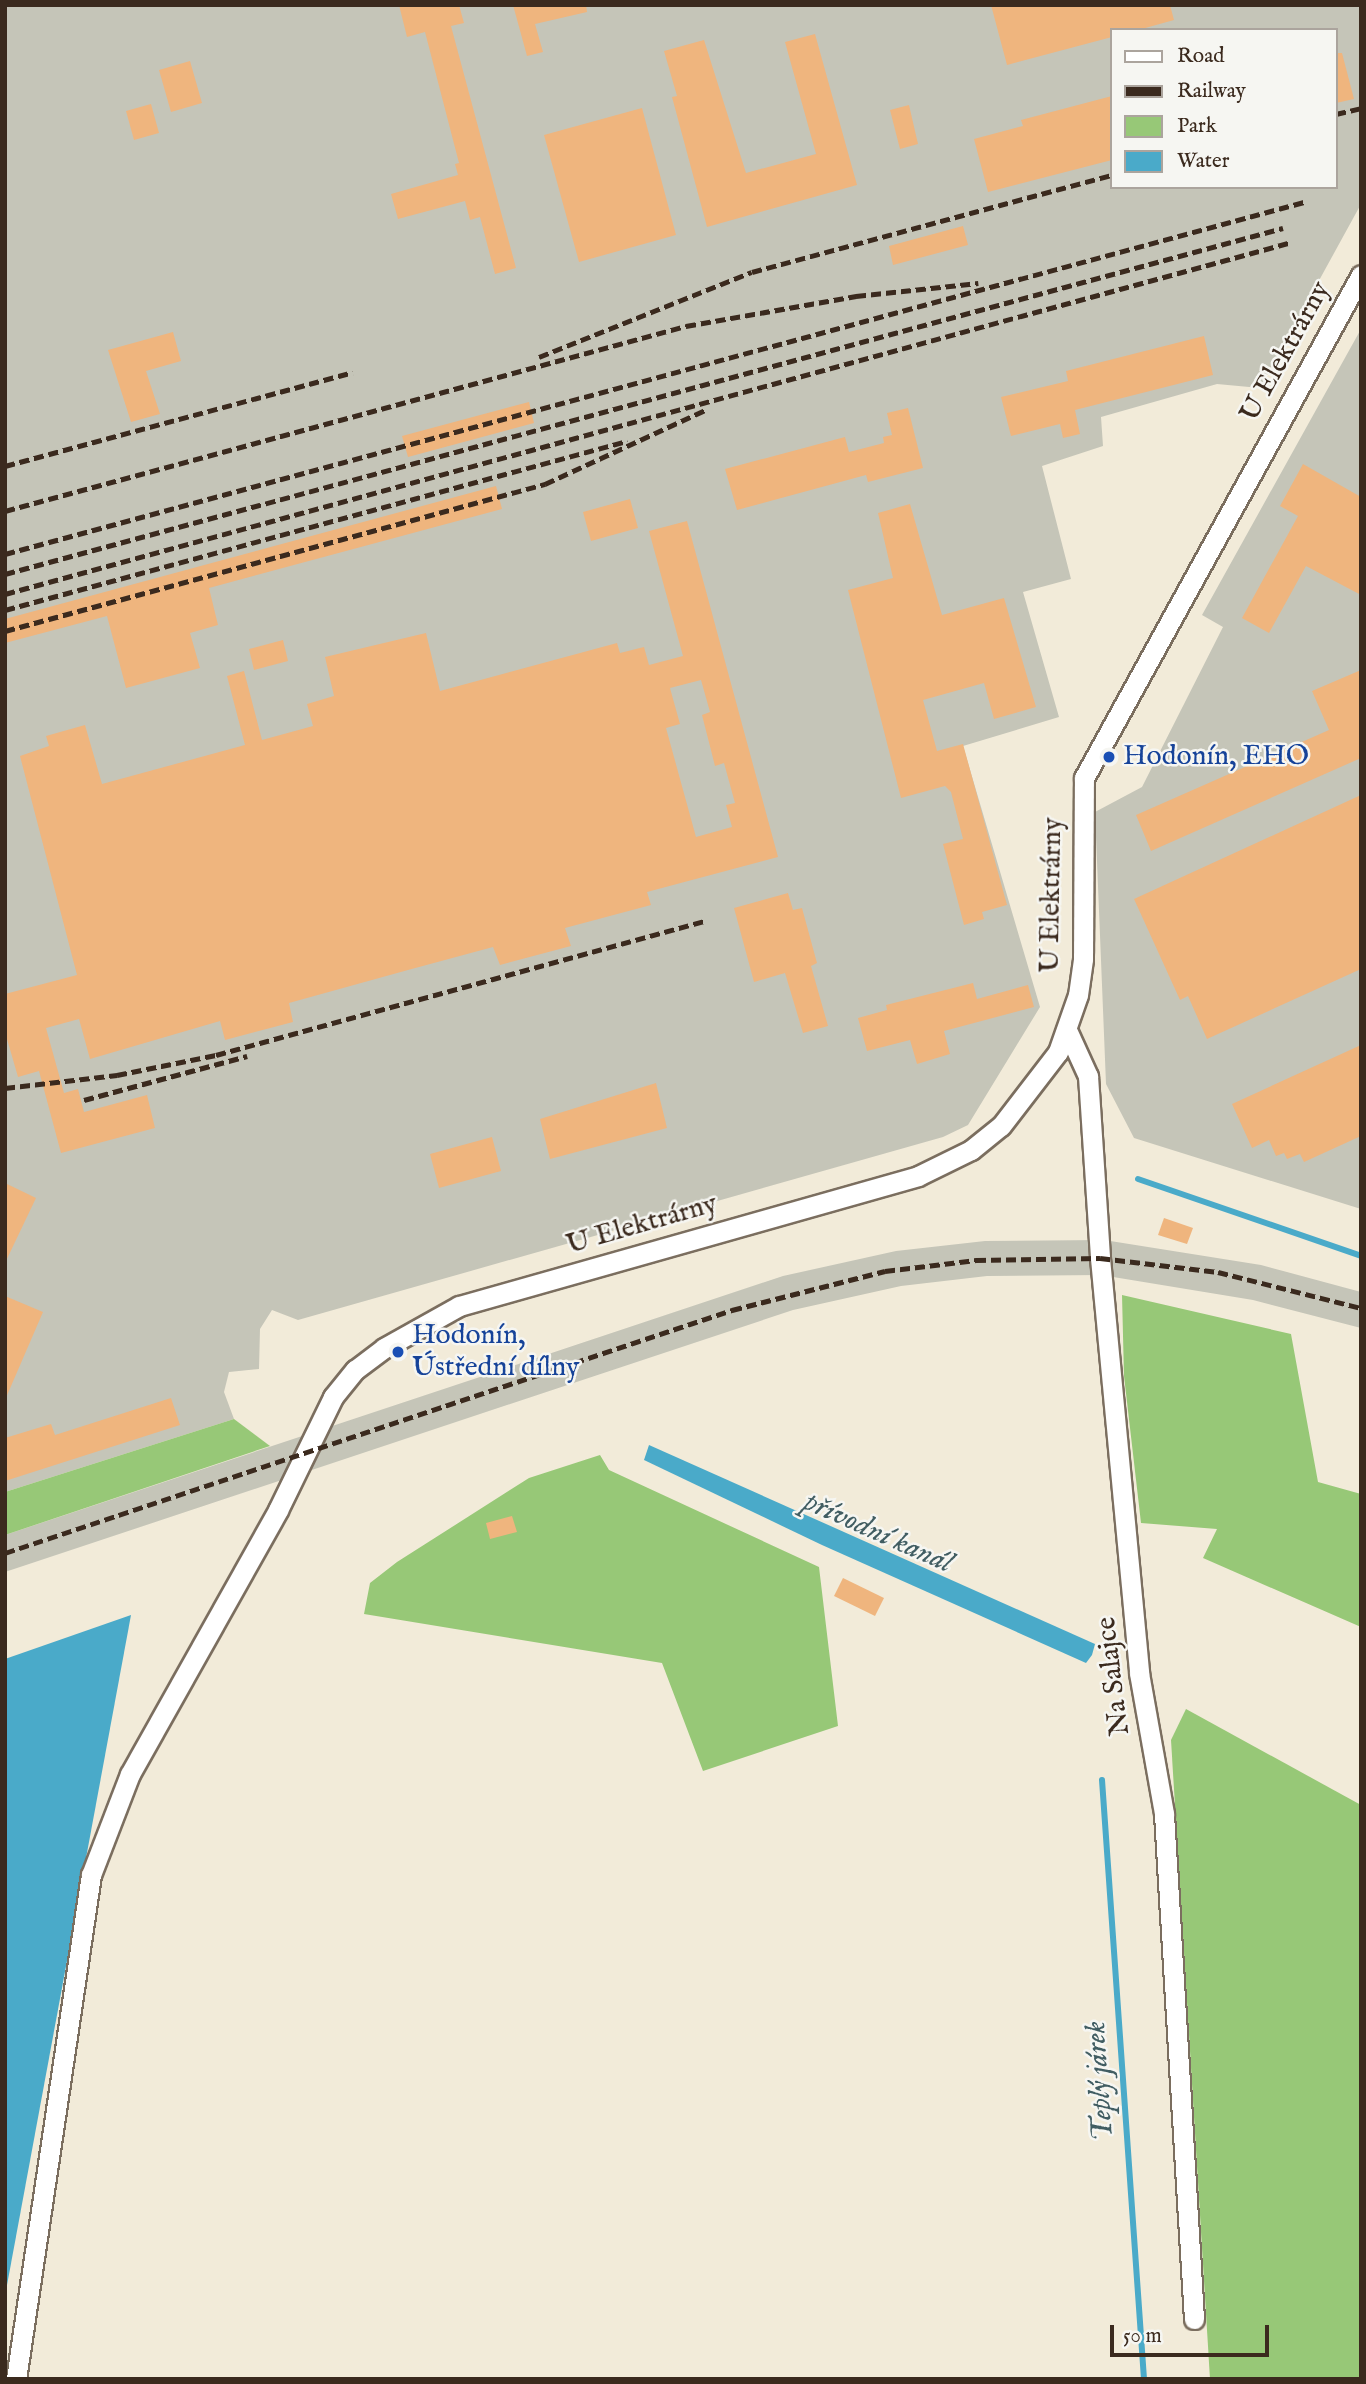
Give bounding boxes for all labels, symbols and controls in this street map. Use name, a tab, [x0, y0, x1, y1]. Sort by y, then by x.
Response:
legend	[1110, 28, 1338, 189]
text: Road	[1177, 43, 1224, 70]
text: Railway	[1177, 78, 1246, 105]
text: Park	[1177, 113, 1217, 140]
text: Water	[1177, 148, 1229, 175]
street label: U Elektrárny	[1234, 276, 1338, 428]
place label: Hodonín, EHO	[1123, 740, 1309, 774]
marker: Hodonín, EHO	[1101, 749, 1117, 765]
street label: U Elektrárny	[1034, 817, 1070, 973]
street label: U Elektrárny	[563, 1187, 721, 1263]
place label: Hodonín, Ústřední dílny	[412, 1319, 580, 1385]
marker: Hodonín, Ústřední dílny	[390, 1344, 406, 1360]
water label: přívodní kanál	[798, 1484, 958, 1582]
street label: Na Salajce	[1090, 1615, 1138, 1737]
water label: Teplý járek	[1078, 2020, 1122, 2142]
scale bar	[1114, 2310, 1273, 2354]
text: 50 m	[1123, 2323, 1162, 2350]

